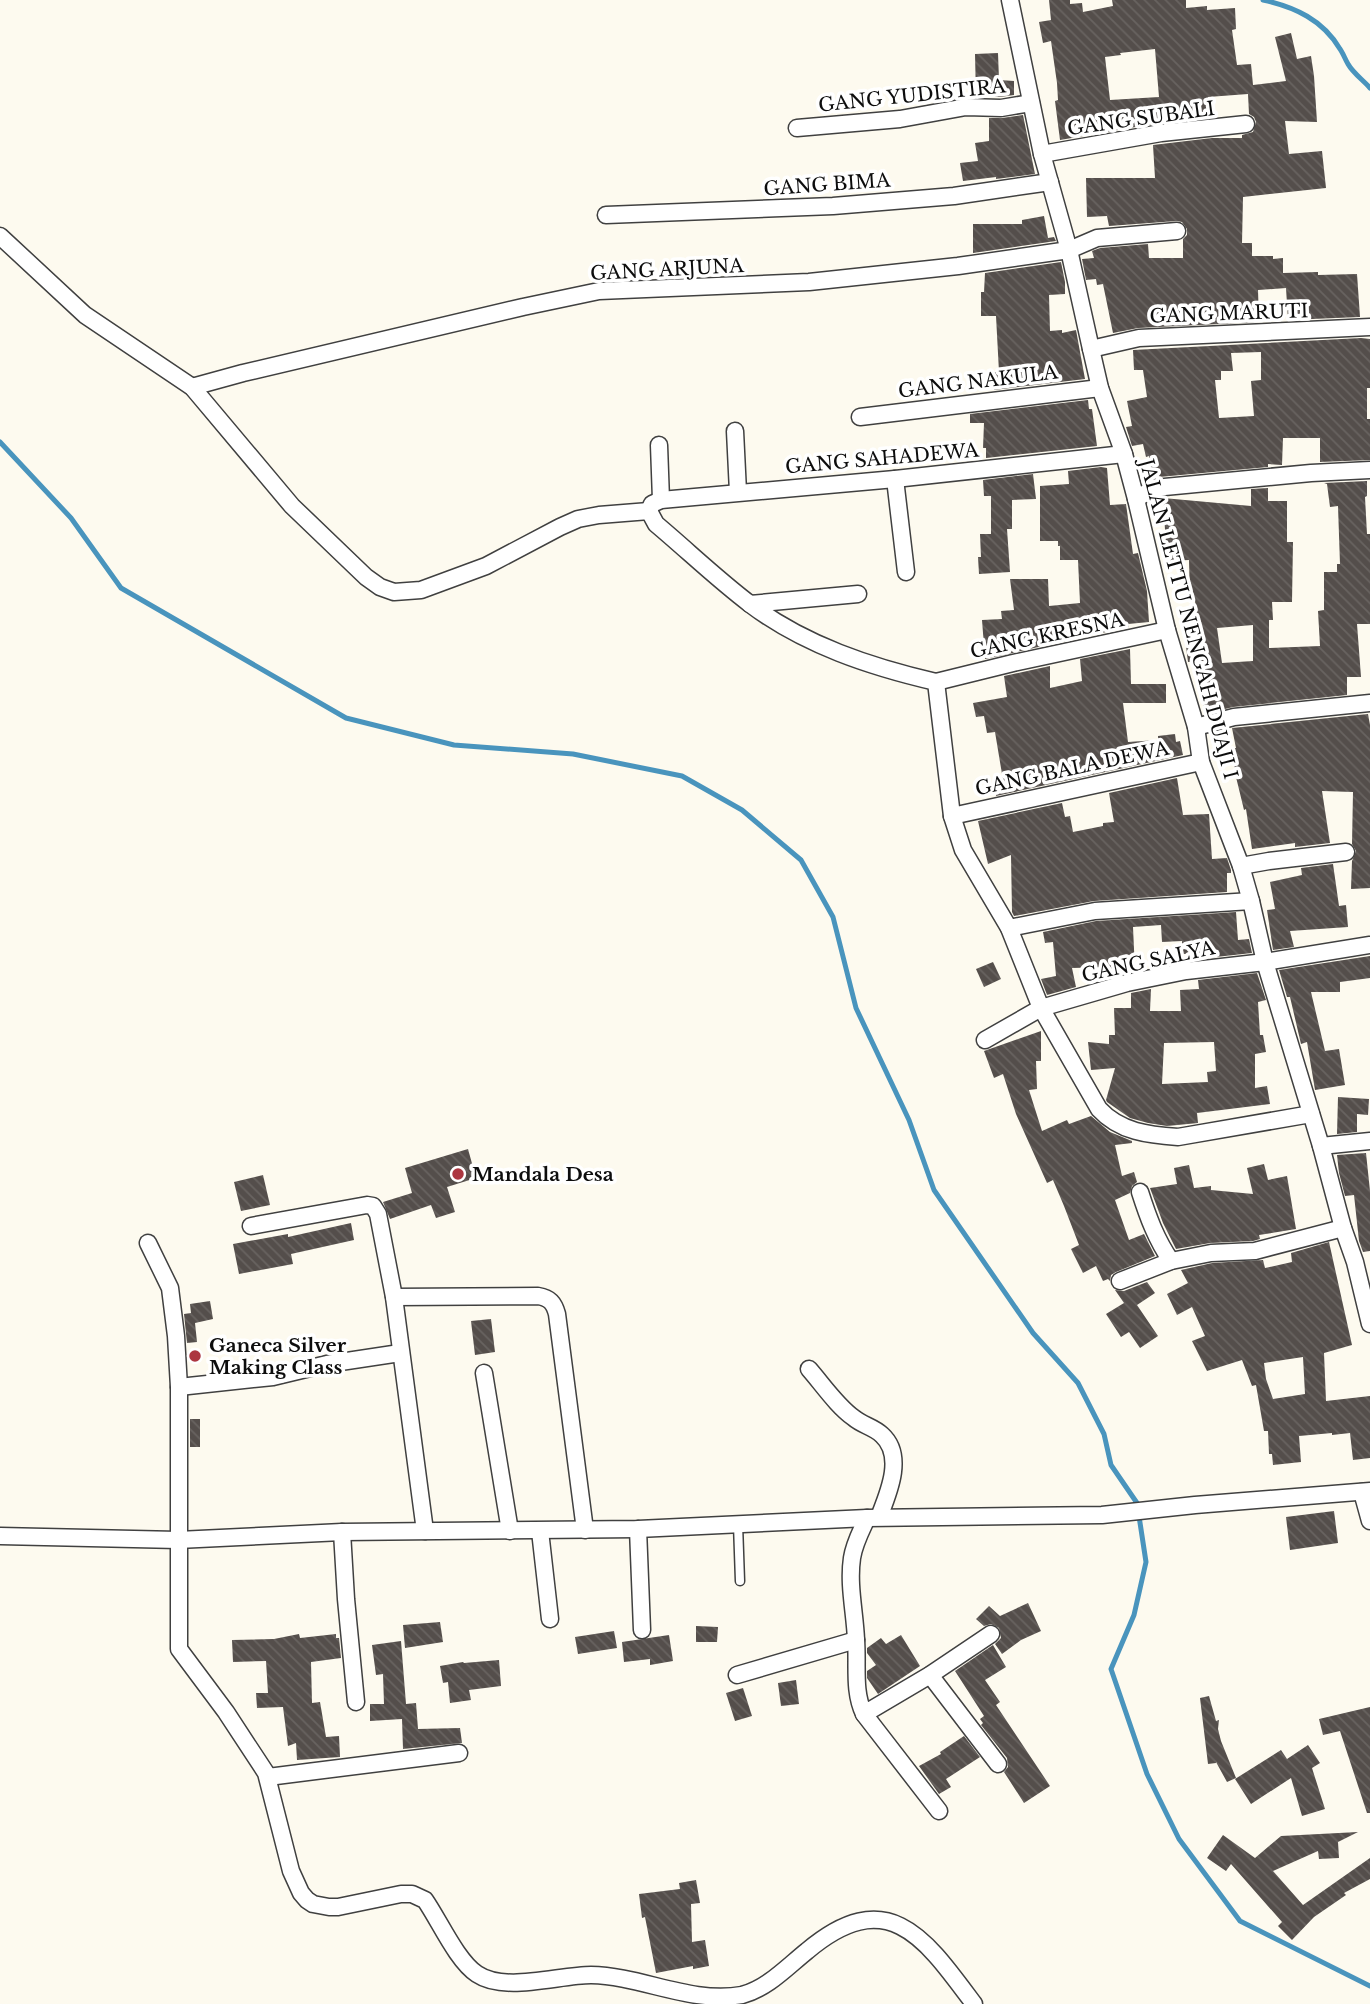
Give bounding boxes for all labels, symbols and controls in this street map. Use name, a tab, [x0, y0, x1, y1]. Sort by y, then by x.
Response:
street label: GANG YUDISTIRA	[817, 74, 1007, 117]
street label: GANG SUBALI	[1066, 97, 1216, 140]
street label: GANG BIMA	[763, 169, 892, 200]
street label: GANG ARJUNA	[590, 254, 745, 285]
street label: GANG MARUTI	[1149, 299, 1309, 328]
street label: GANG NAKULA	[897, 360, 1060, 403]
street label: GANG SAHADEWA	[784, 439, 980, 478]
street label: JALAN LETTU NENGAH DUAJI I	[1134, 454, 1242, 782]
street label: GANG KRESNA	[968, 608, 1127, 663]
street label: GANG BALA DEWA	[973, 737, 1171, 800]
street label: GANG SALYA	[1079, 936, 1217, 987]
place label: Mandala Desa	[472, 1163, 614, 1186]
marker: Mandala Desa	[450, 1166, 466, 1182]
place label: Ganeca Silver Making Class	[209, 1334, 347, 1379]
marker: Ganeca Silver Making Class	[187, 1348, 203, 1364]

